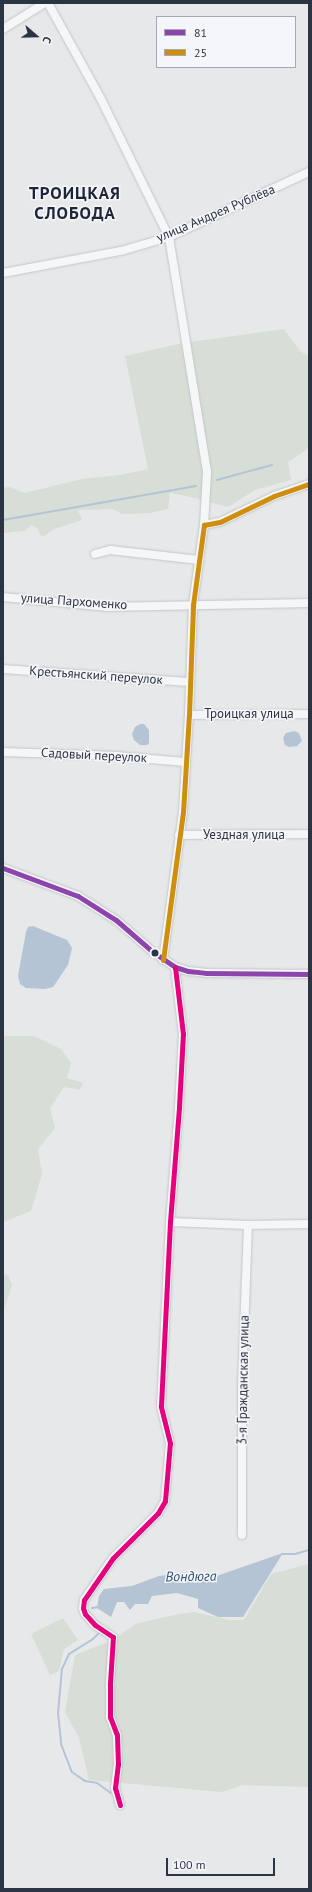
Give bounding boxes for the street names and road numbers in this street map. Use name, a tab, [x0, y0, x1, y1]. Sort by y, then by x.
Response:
street label: улица Андрея Рублёва	[154, 182, 278, 246]
street label: улица Пархоменко	[20, 590, 128, 614]
street label: Крестьянский переулок	[29, 664, 163, 688]
street label: Троицкая улица	[204, 706, 294, 722]
street label: Садовый переулок	[41, 745, 147, 767]
street label: Уездная улица	[203, 827, 285, 843]
street label: 3-я Гражданская улица	[235, 1315, 253, 1445]

